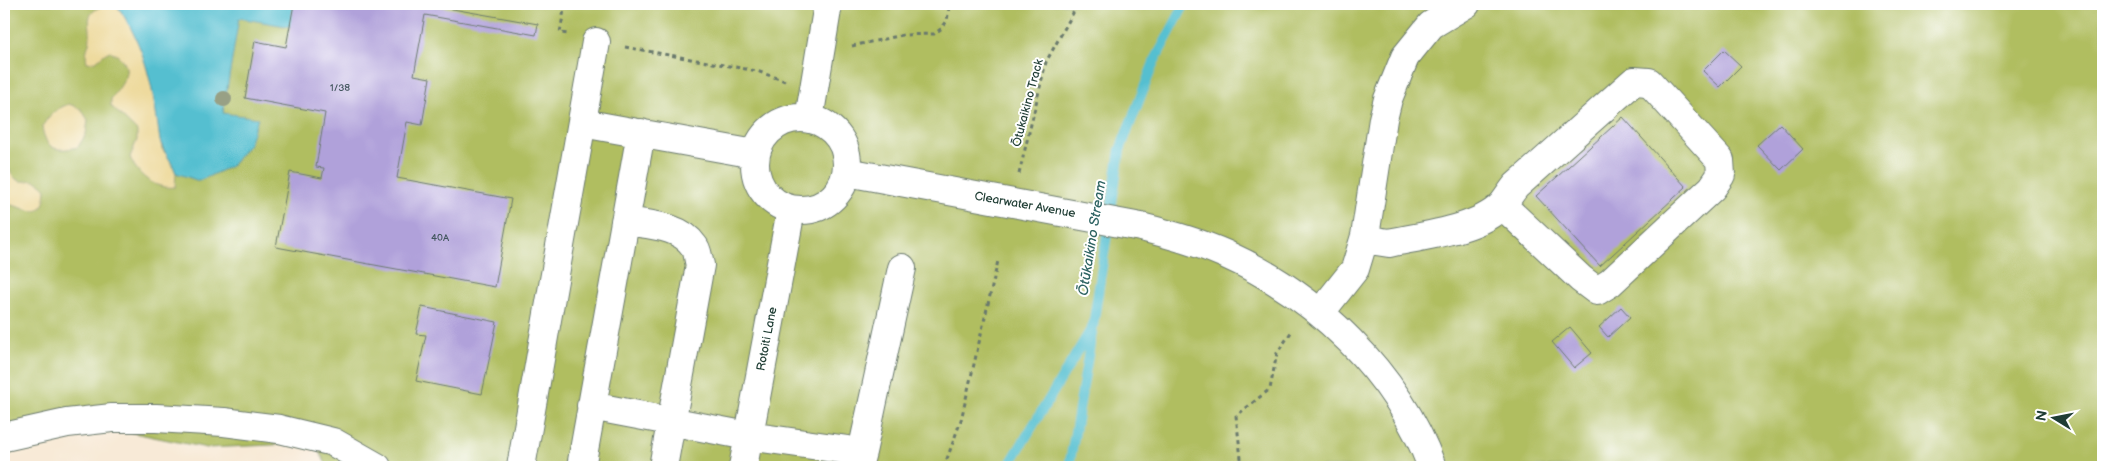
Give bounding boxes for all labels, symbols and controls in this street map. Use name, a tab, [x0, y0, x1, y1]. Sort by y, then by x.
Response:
street label: Ōtukaikino Track	[1008, 57, 1047, 148]
house number: 1/38	[330, 82, 350, 94]
water label: Ōtūkaikino Stream	[1074, 179, 1110, 297]
street label: Clearwater Avenue	[973, 189, 1077, 221]
house number: 40A	[431, 232, 450, 244]
street label: Rotoiti Lane	[753, 306, 781, 372]
north arrow	[2030, 394, 2080, 444]
text: N	[2032, 409, 2051, 422]

